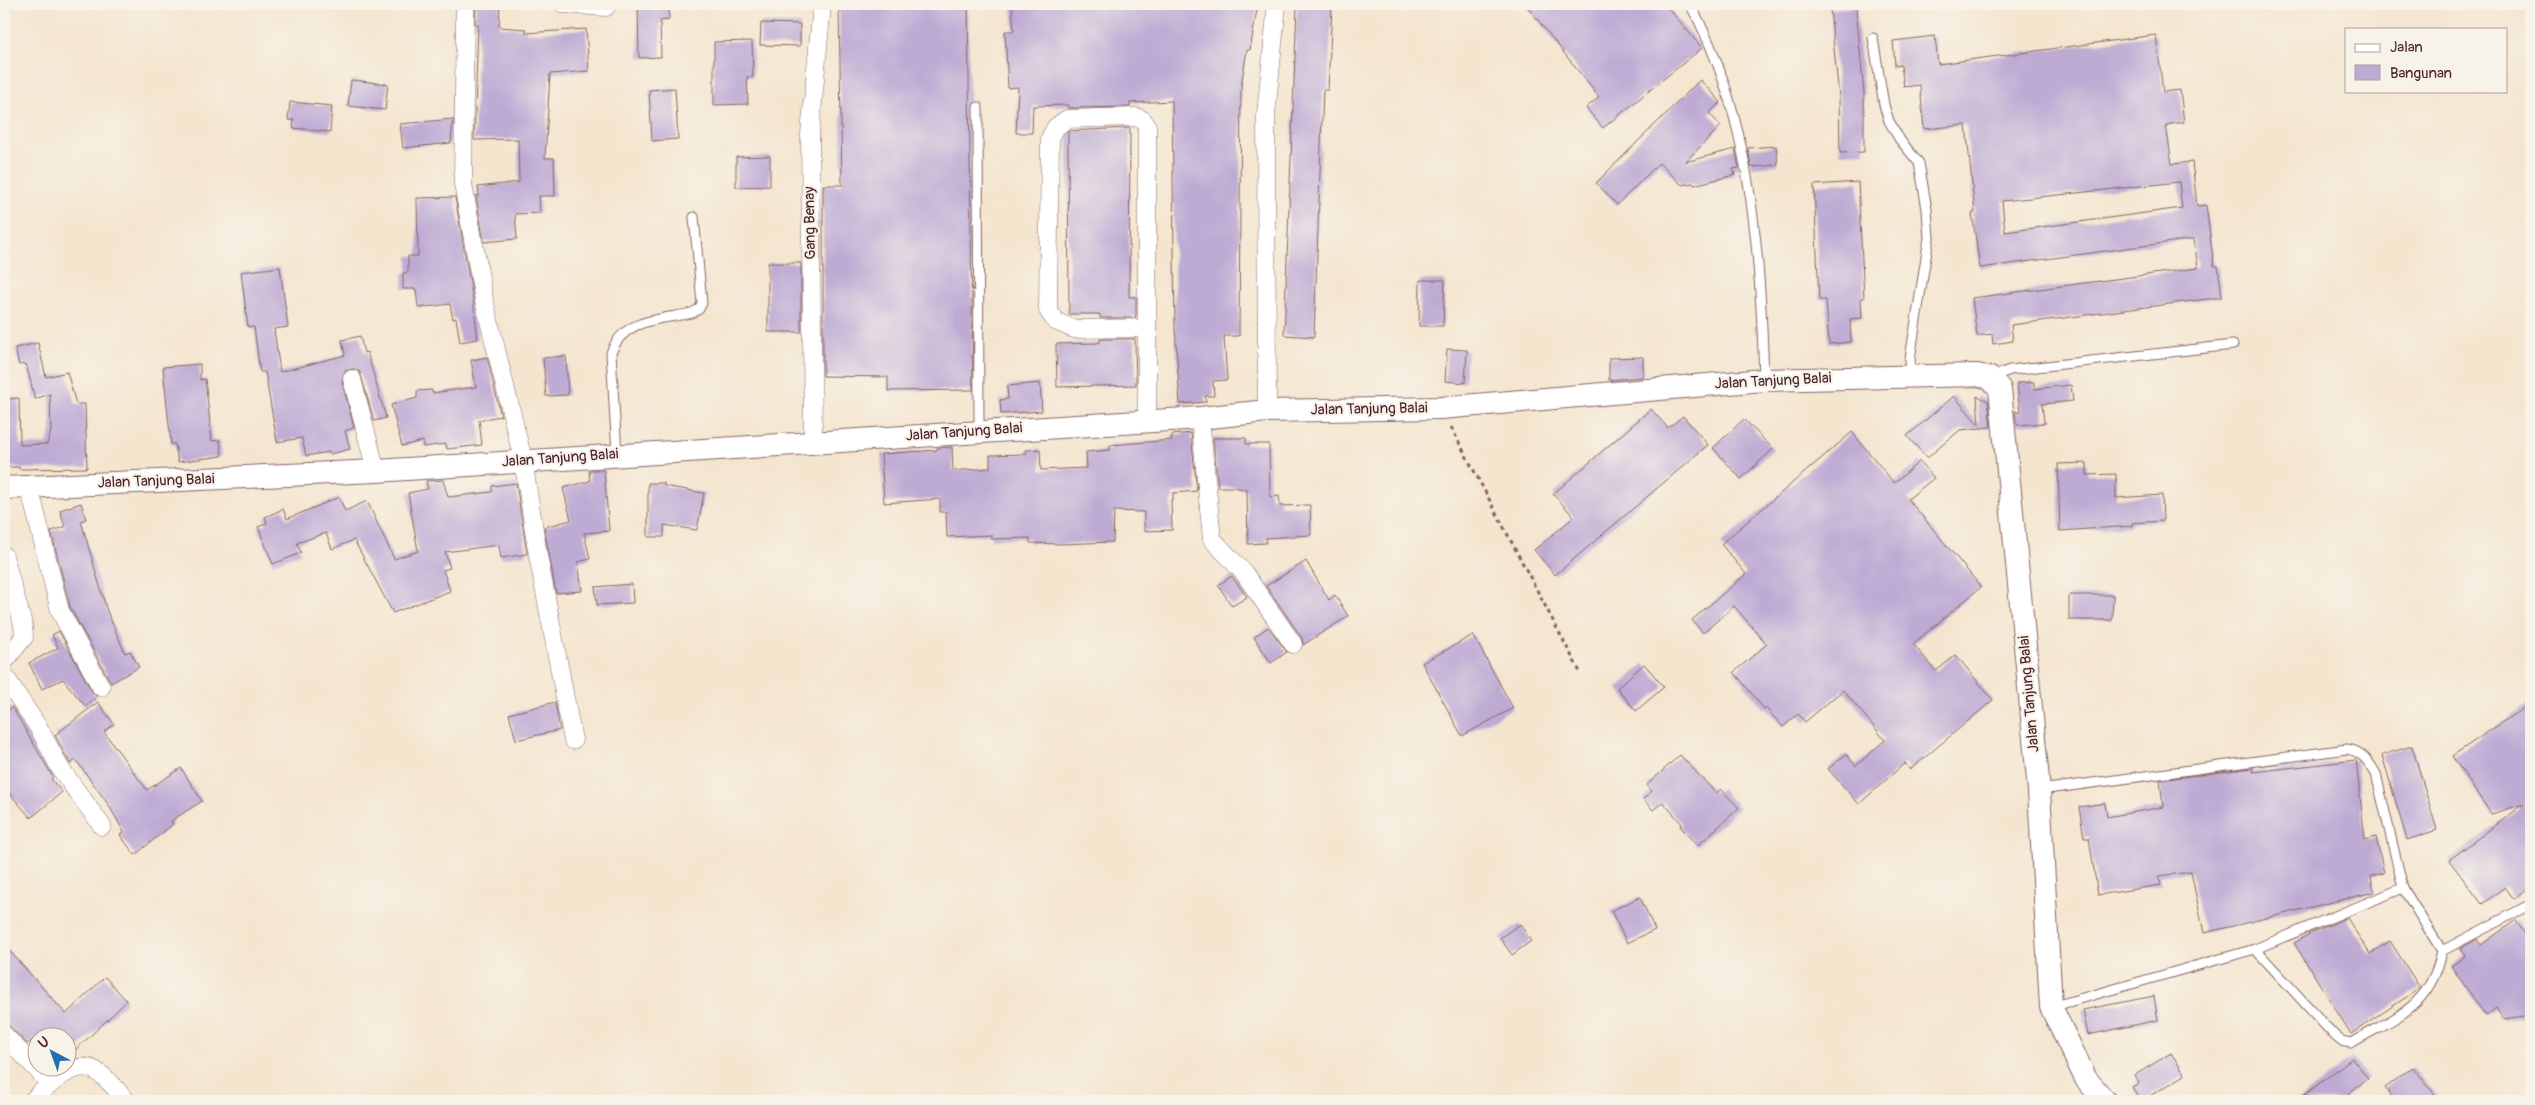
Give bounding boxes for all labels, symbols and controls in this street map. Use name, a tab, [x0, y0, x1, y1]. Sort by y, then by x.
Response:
legend	[2345, 28, 2508, 92]
text: Jalan	[2390, 38, 2423, 57]
text: Bangunan	[2390, 64, 2452, 83]
street label: Gang Benay	[800, 186, 820, 260]
street label: Jalan Tanjung Balai	[1714, 368, 1832, 394]
street label: Jalan Tanjung Balai	[1310, 398, 1428, 420]
street label: Jalan Tanjung Balai	[905, 418, 1023, 446]
street label: Jalan Tanjung Balai	[501, 444, 619, 472]
street label: Jalan Tanjung Balai	[97, 469, 215, 493]
street label: Jalan Tanjung Balai	[2014, 635, 2044, 753]
north arrow	[28, 1028, 78, 1078]
text: U	[35, 1033, 53, 1052]

